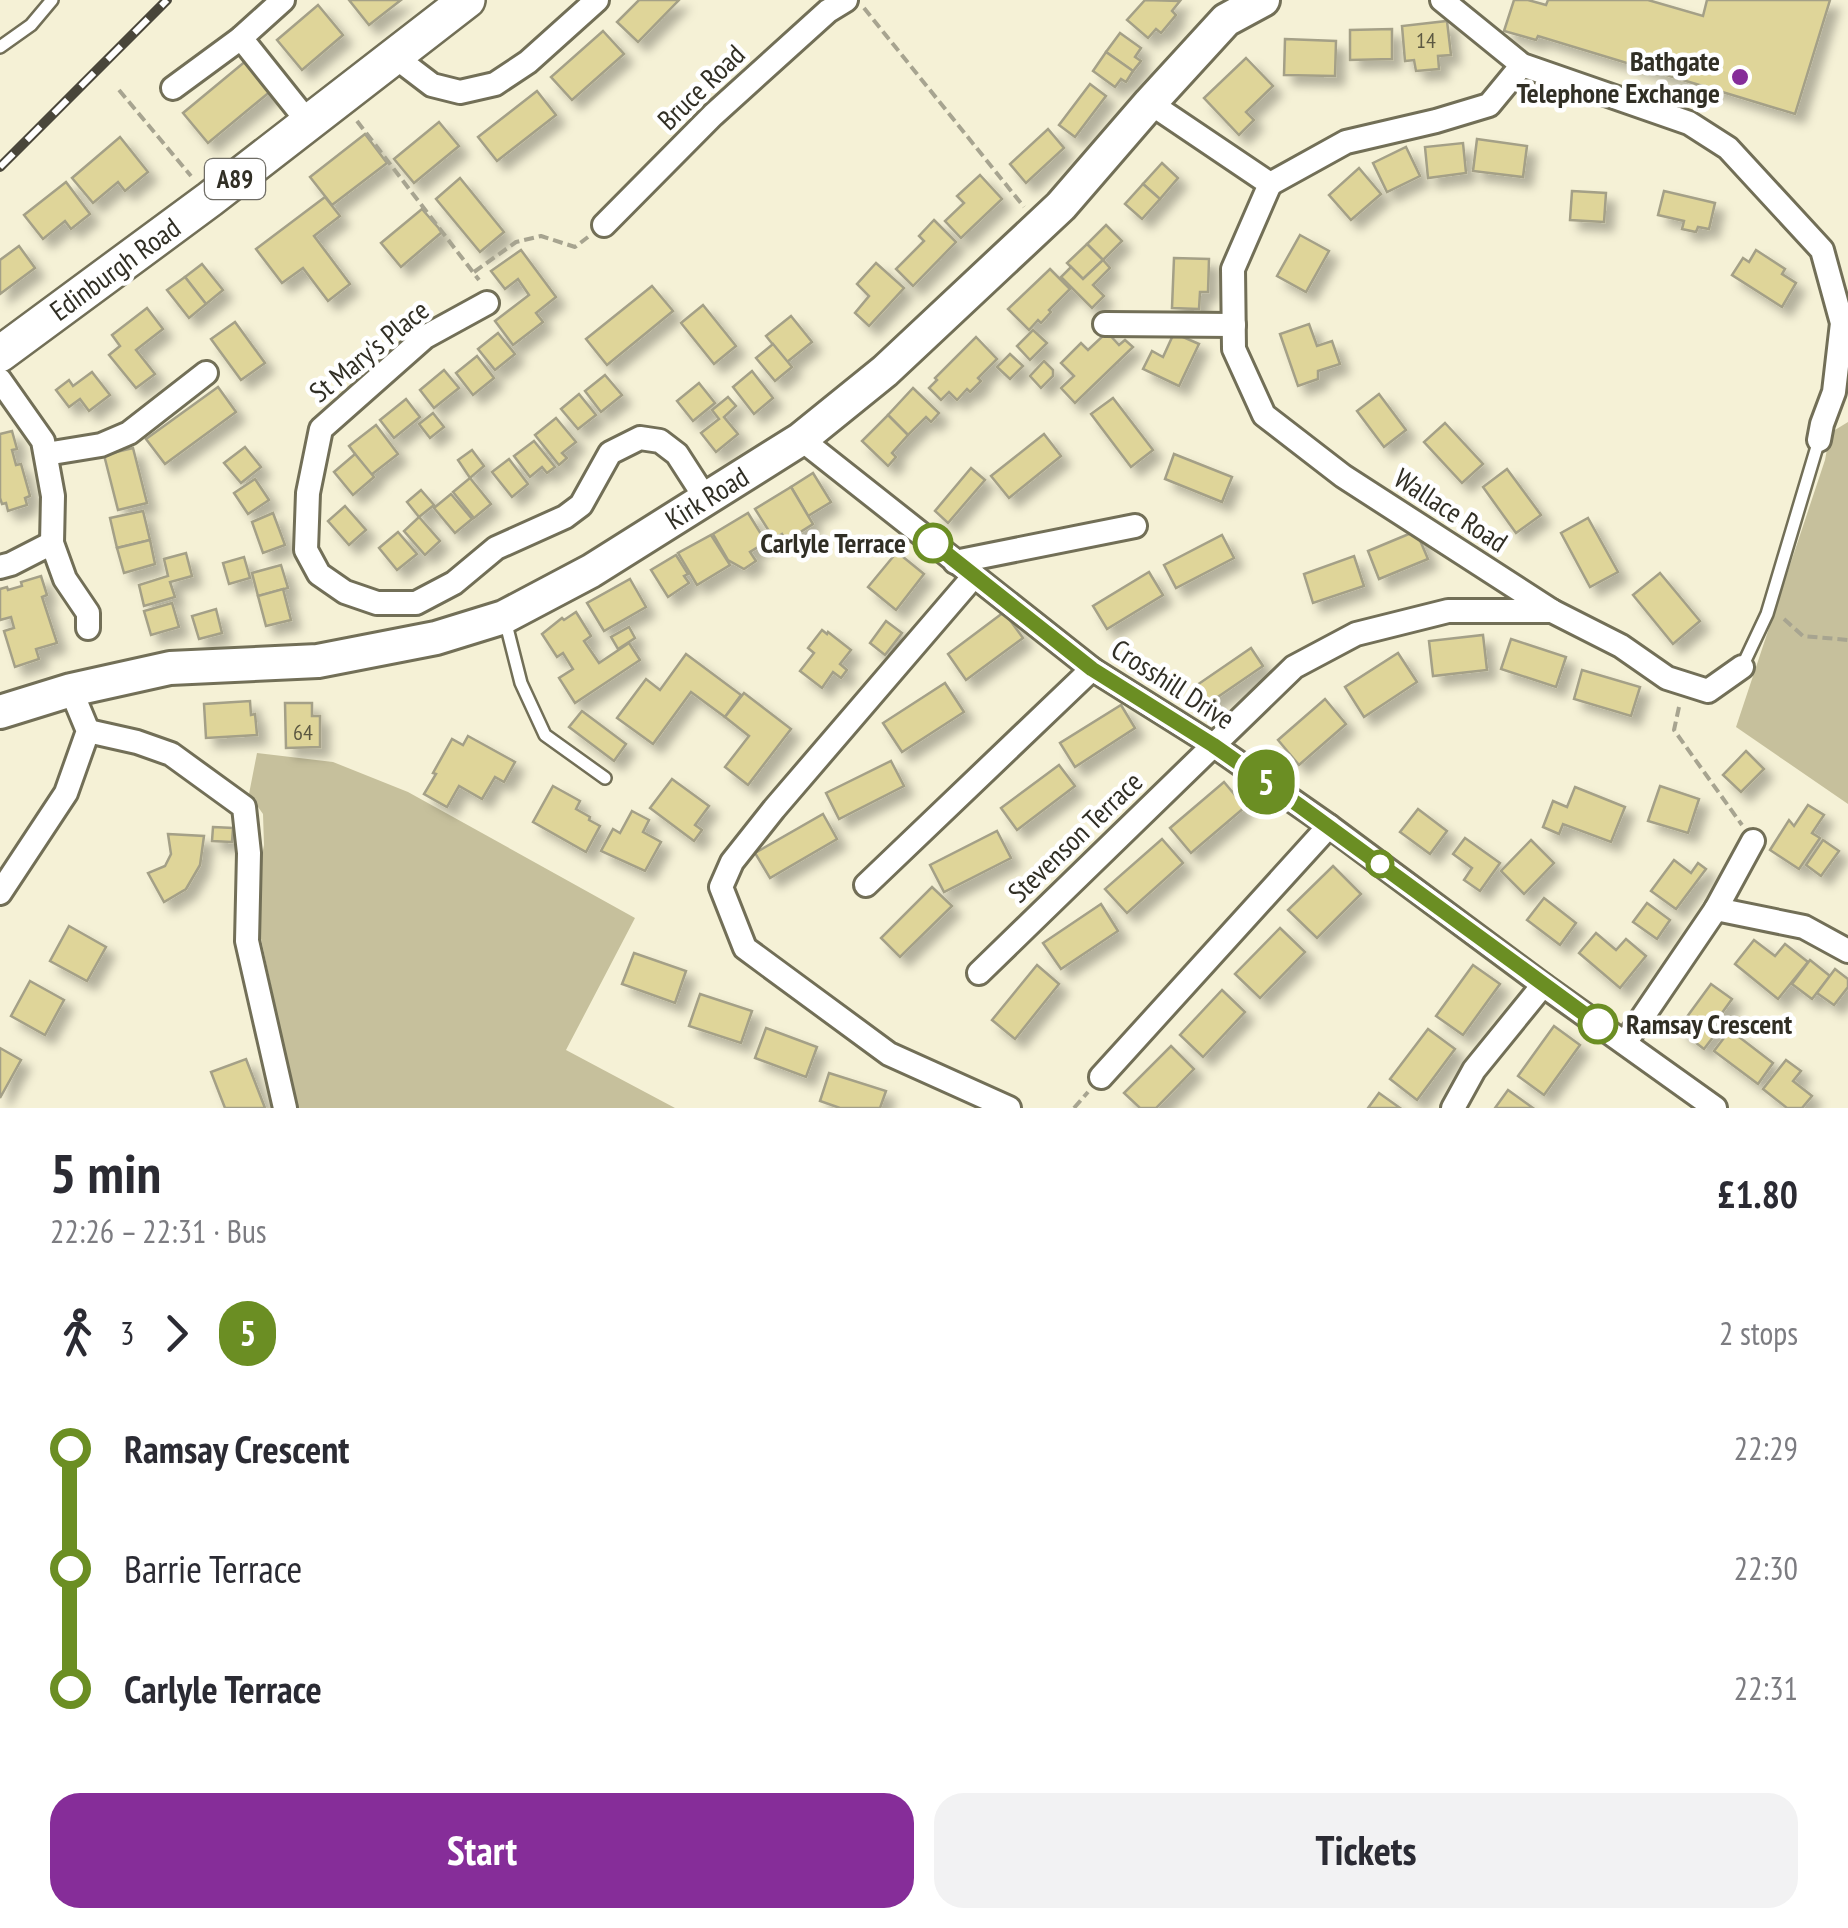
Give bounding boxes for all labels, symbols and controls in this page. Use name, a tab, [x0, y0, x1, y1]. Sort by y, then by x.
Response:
house number: 14	[1416, 26, 1436, 54]
street label: Bruce Road	[649, 36, 752, 137]
place label: Bathgate Telephone Exchange	[1516, 42, 1720, 111]
marker: Bathgate Telephone Exchange	[1729, 66, 1751, 88]
road number: A89	[205, 159, 265, 199]
street label: Edinburgh Road	[42, 209, 187, 328]
street label: St Mary's Place	[301, 291, 436, 410]
street label: Kirk Road	[658, 458, 755, 537]
street label: Wallace Road	[1387, 459, 1515, 560]
place label: Carlyle Terrace	[760, 524, 906, 561]
marker: Carlyle Terrace	[914, 524, 952, 562]
street label: Crosshill Drive	[1105, 630, 1242, 737]
house number: 64	[293, 718, 313, 746]
line badge: 5	[1234, 750, 1298, 814]
text: 5	[1258, 759, 1274, 805]
street label: Stevenson Terrace	[1000, 763, 1150, 910]
unlabelled marker	[1367, 851, 1393, 877]
marker: Ramsay Crescent	[1579, 1005, 1617, 1043]
place label: Ramsay Crescent	[1626, 1005, 1792, 1042]
text: 5 min	[50, 1137, 161, 1208]
text: £1.80	[1717, 1169, 1798, 1218]
text: 22:26 – 22:31 · Bus	[50, 1210, 267, 1252]
icon: walk	[50, 1306, 105, 1361]
icon: forward	[149, 1306, 204, 1361]
text: 5	[239, 1310, 256, 1356]
text: 3	[120, 1312, 134, 1354]
text: 2 stops	[1719, 1312, 1798, 1354]
text: Ramsay Crescent	[124, 1424, 349, 1473]
text: 22:29	[1734, 1427, 1798, 1469]
text: Barrie Terrace	[124, 1544, 302, 1593]
text: 22:30	[1734, 1547, 1798, 1589]
text: Carlyle Terrace	[124, 1664, 322, 1713]
text: 22:31	[1734, 1667, 1798, 1709]
button: Start	[50, 1793, 914, 1908]
button: Tickets	[934, 1793, 1798, 1908]

